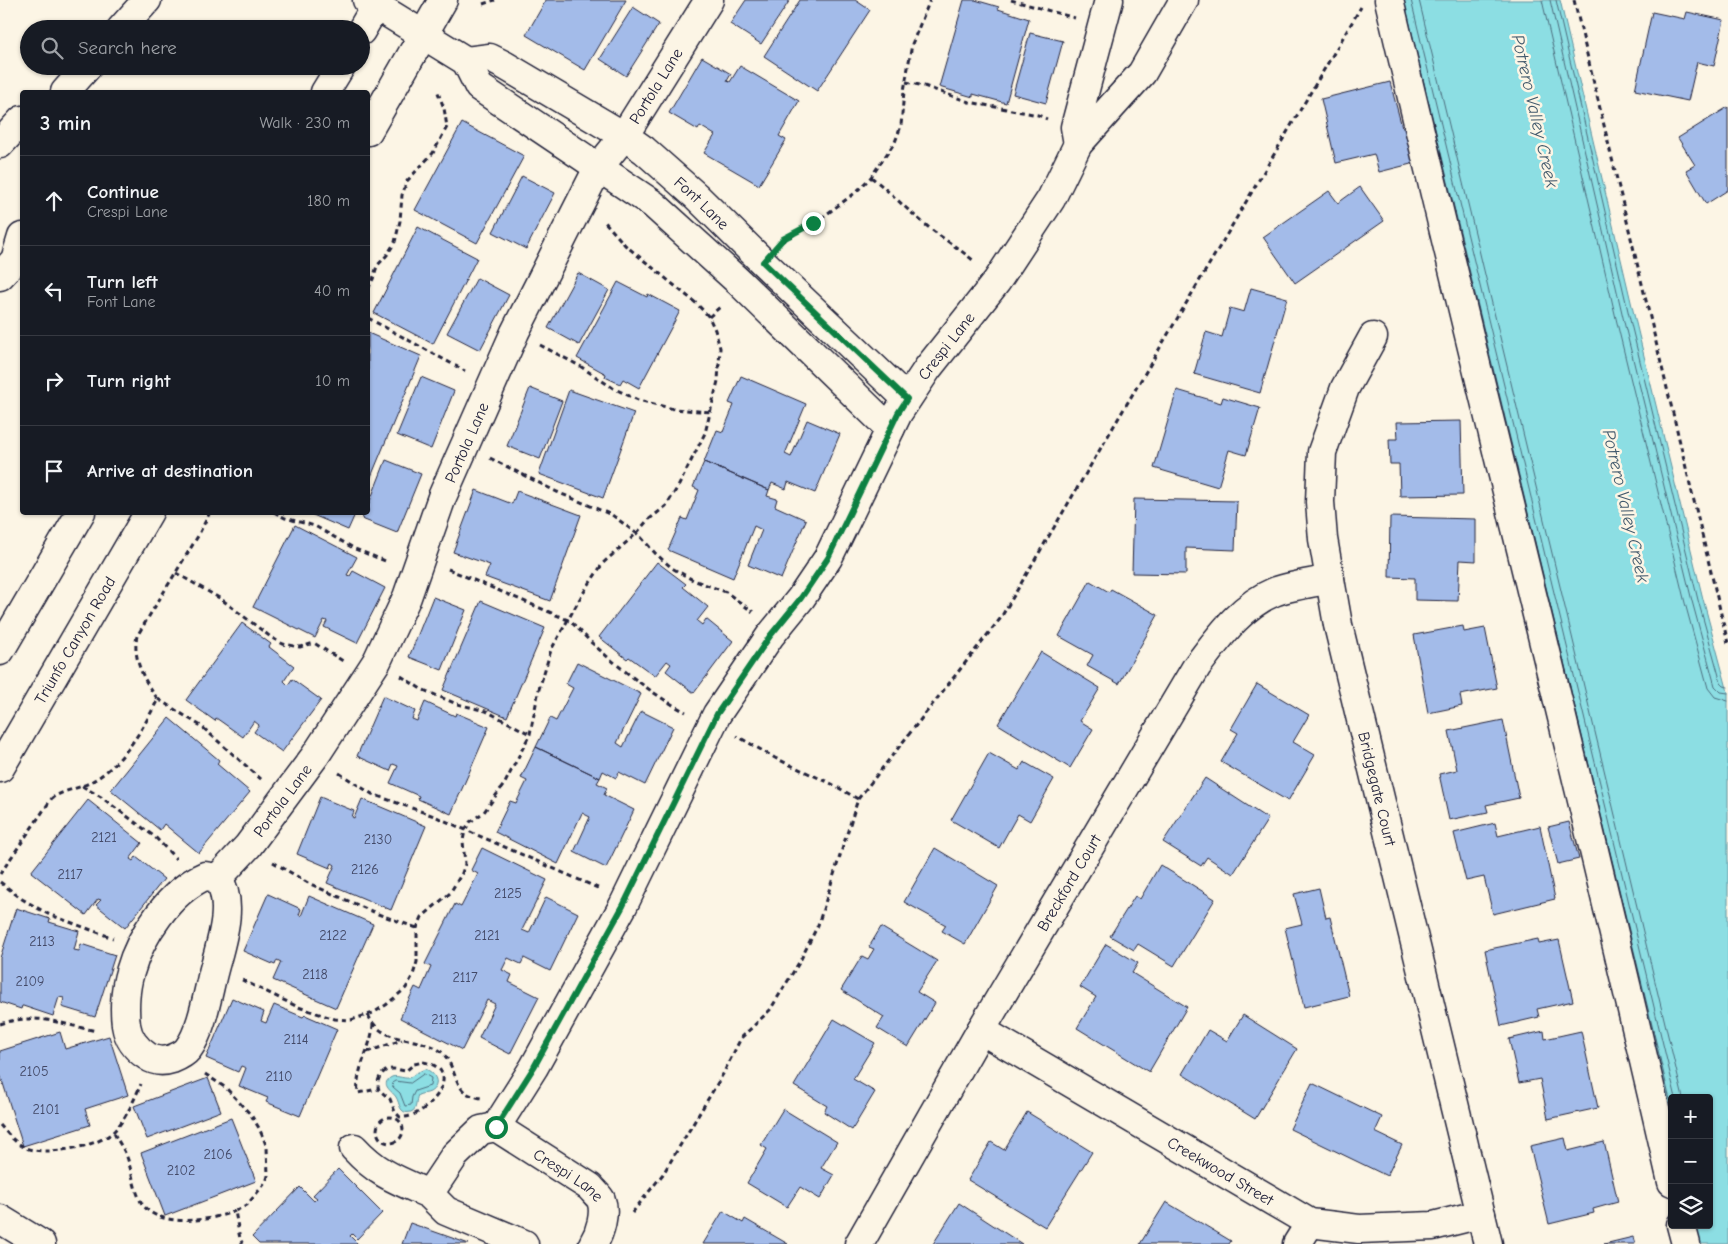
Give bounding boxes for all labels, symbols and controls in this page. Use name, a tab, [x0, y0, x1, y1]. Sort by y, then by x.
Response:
search box	[20, 20, 370, 75]
water label: Potrero Valley Creek	[1507, 32, 1562, 190]
icon: search	[38, 34, 66, 62]
text: Search here	[78, 37, 177, 59]
street label: Portola Lane	[626, 45, 687, 127]
text: 3 min	[40, 111, 91, 135]
text: Walk · 230 m	[259, 114, 350, 132]
street label: Font Lane	[670, 173, 732, 233]
text: Continue	[87, 181, 159, 203]
icon: ahead	[40, 187, 68, 215]
text: 180 m	[307, 192, 350, 210]
text: Crespi Lane	[87, 203, 168, 221]
route end	[802, 212, 825, 235]
text: Turn left	[87, 271, 158, 293]
icon: left	[40, 277, 68, 305]
text: 40 m	[314, 282, 350, 300]
text: Font Lane	[87, 293, 155, 311]
street label: Crespi Lane	[915, 309, 979, 383]
icon: right	[40, 367, 68, 395]
text: Turn right	[87, 370, 171, 392]
text: 10 m	[315, 372, 350, 390]
street label: Portola Lane	[442, 400, 493, 486]
water label: Potrero Valley Creek	[1598, 427, 1653, 585]
icon: arrive	[40, 457, 68, 485]
text: Arrive at destination	[87, 460, 253, 482]
street label: Triunfo Canyon Road	[31, 574, 119, 708]
street label: Bridgegate Court	[1354, 730, 1399, 848]
street label: Portola Lane	[250, 761, 316, 841]
house number: 2121	[91, 829, 117, 846]
house number: 2130	[364, 831, 392, 848]
street label: Breckford Court	[1034, 831, 1105, 934]
house number: 2126	[351, 861, 379, 878]
house number: 2117	[57, 866, 83, 883]
house number: 2125	[494, 885, 522, 902]
house number: 2122	[319, 927, 347, 944]
house number: 2121	[474, 927, 500, 944]
house number: 2113	[29, 933, 55, 950]
house number: 2118	[302, 966, 328, 983]
house number: 2117	[452, 969, 478, 986]
house number: 2109	[16, 973, 44, 990]
house number: 2113	[431, 1011, 457, 1028]
house number: 2114	[283, 1031, 309, 1048]
house number: 2105	[20, 1063, 48, 1080]
house number: 2110	[266, 1068, 292, 1085]
map controls	[1668, 1094, 1713, 1229]
button: +	[1668, 1094, 1713, 1139]
house number: 2101	[33, 1101, 59, 1118]
route start	[485, 1116, 508, 1139]
street label: Creekwood Street	[1164, 1133, 1277, 1210]
button: −	[1668, 1139, 1713, 1184]
street label: Crespi Lane	[530, 1145, 607, 1205]
house number: 2106	[204, 1146, 232, 1163]
house number: 2102	[167, 1162, 195, 1179]
button: layers	[1668, 1184, 1713, 1229]

